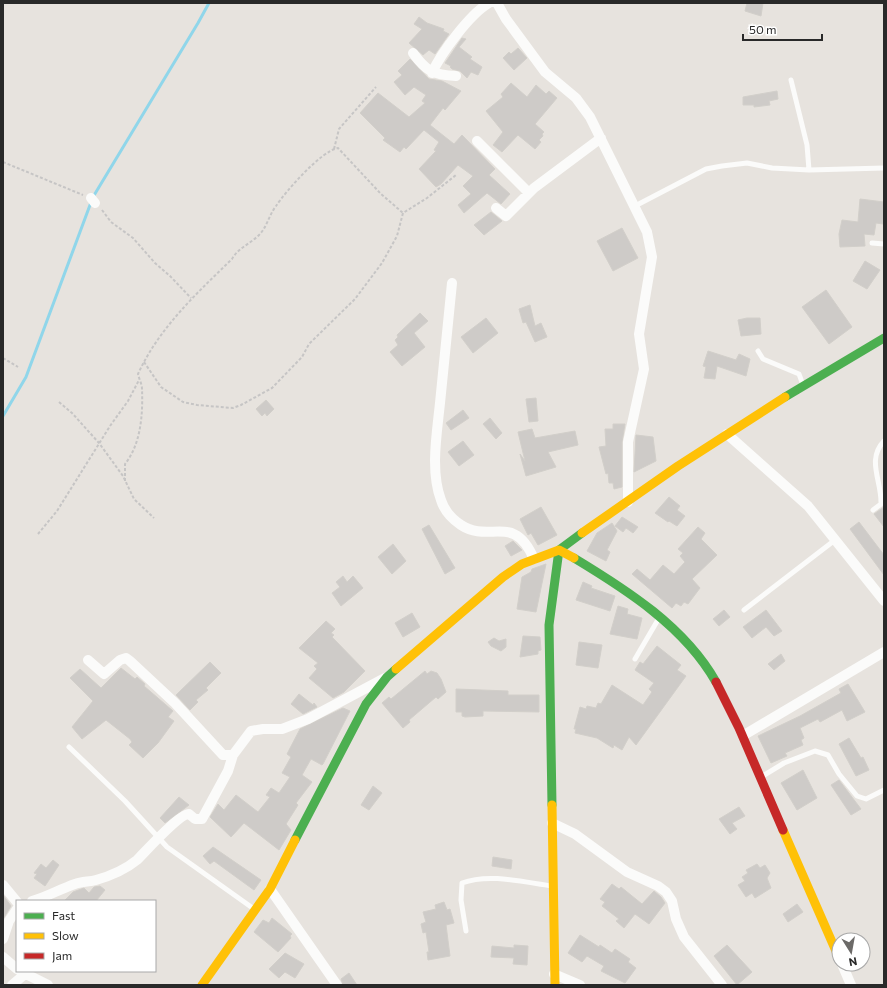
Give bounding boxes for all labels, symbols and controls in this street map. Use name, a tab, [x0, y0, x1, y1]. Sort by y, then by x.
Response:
scale bar	[743, 16, 822, 42]
text: 50 m	[749, 22, 777, 36]
legend	[16, 900, 156, 972]
text: Fast	[52, 908, 75, 922]
text: Slow	[52, 928, 79, 942]
north arrow	[831, 932, 871, 972]
text: Jam	[52, 948, 72, 963]
text: N	[848, 955, 858, 969]

